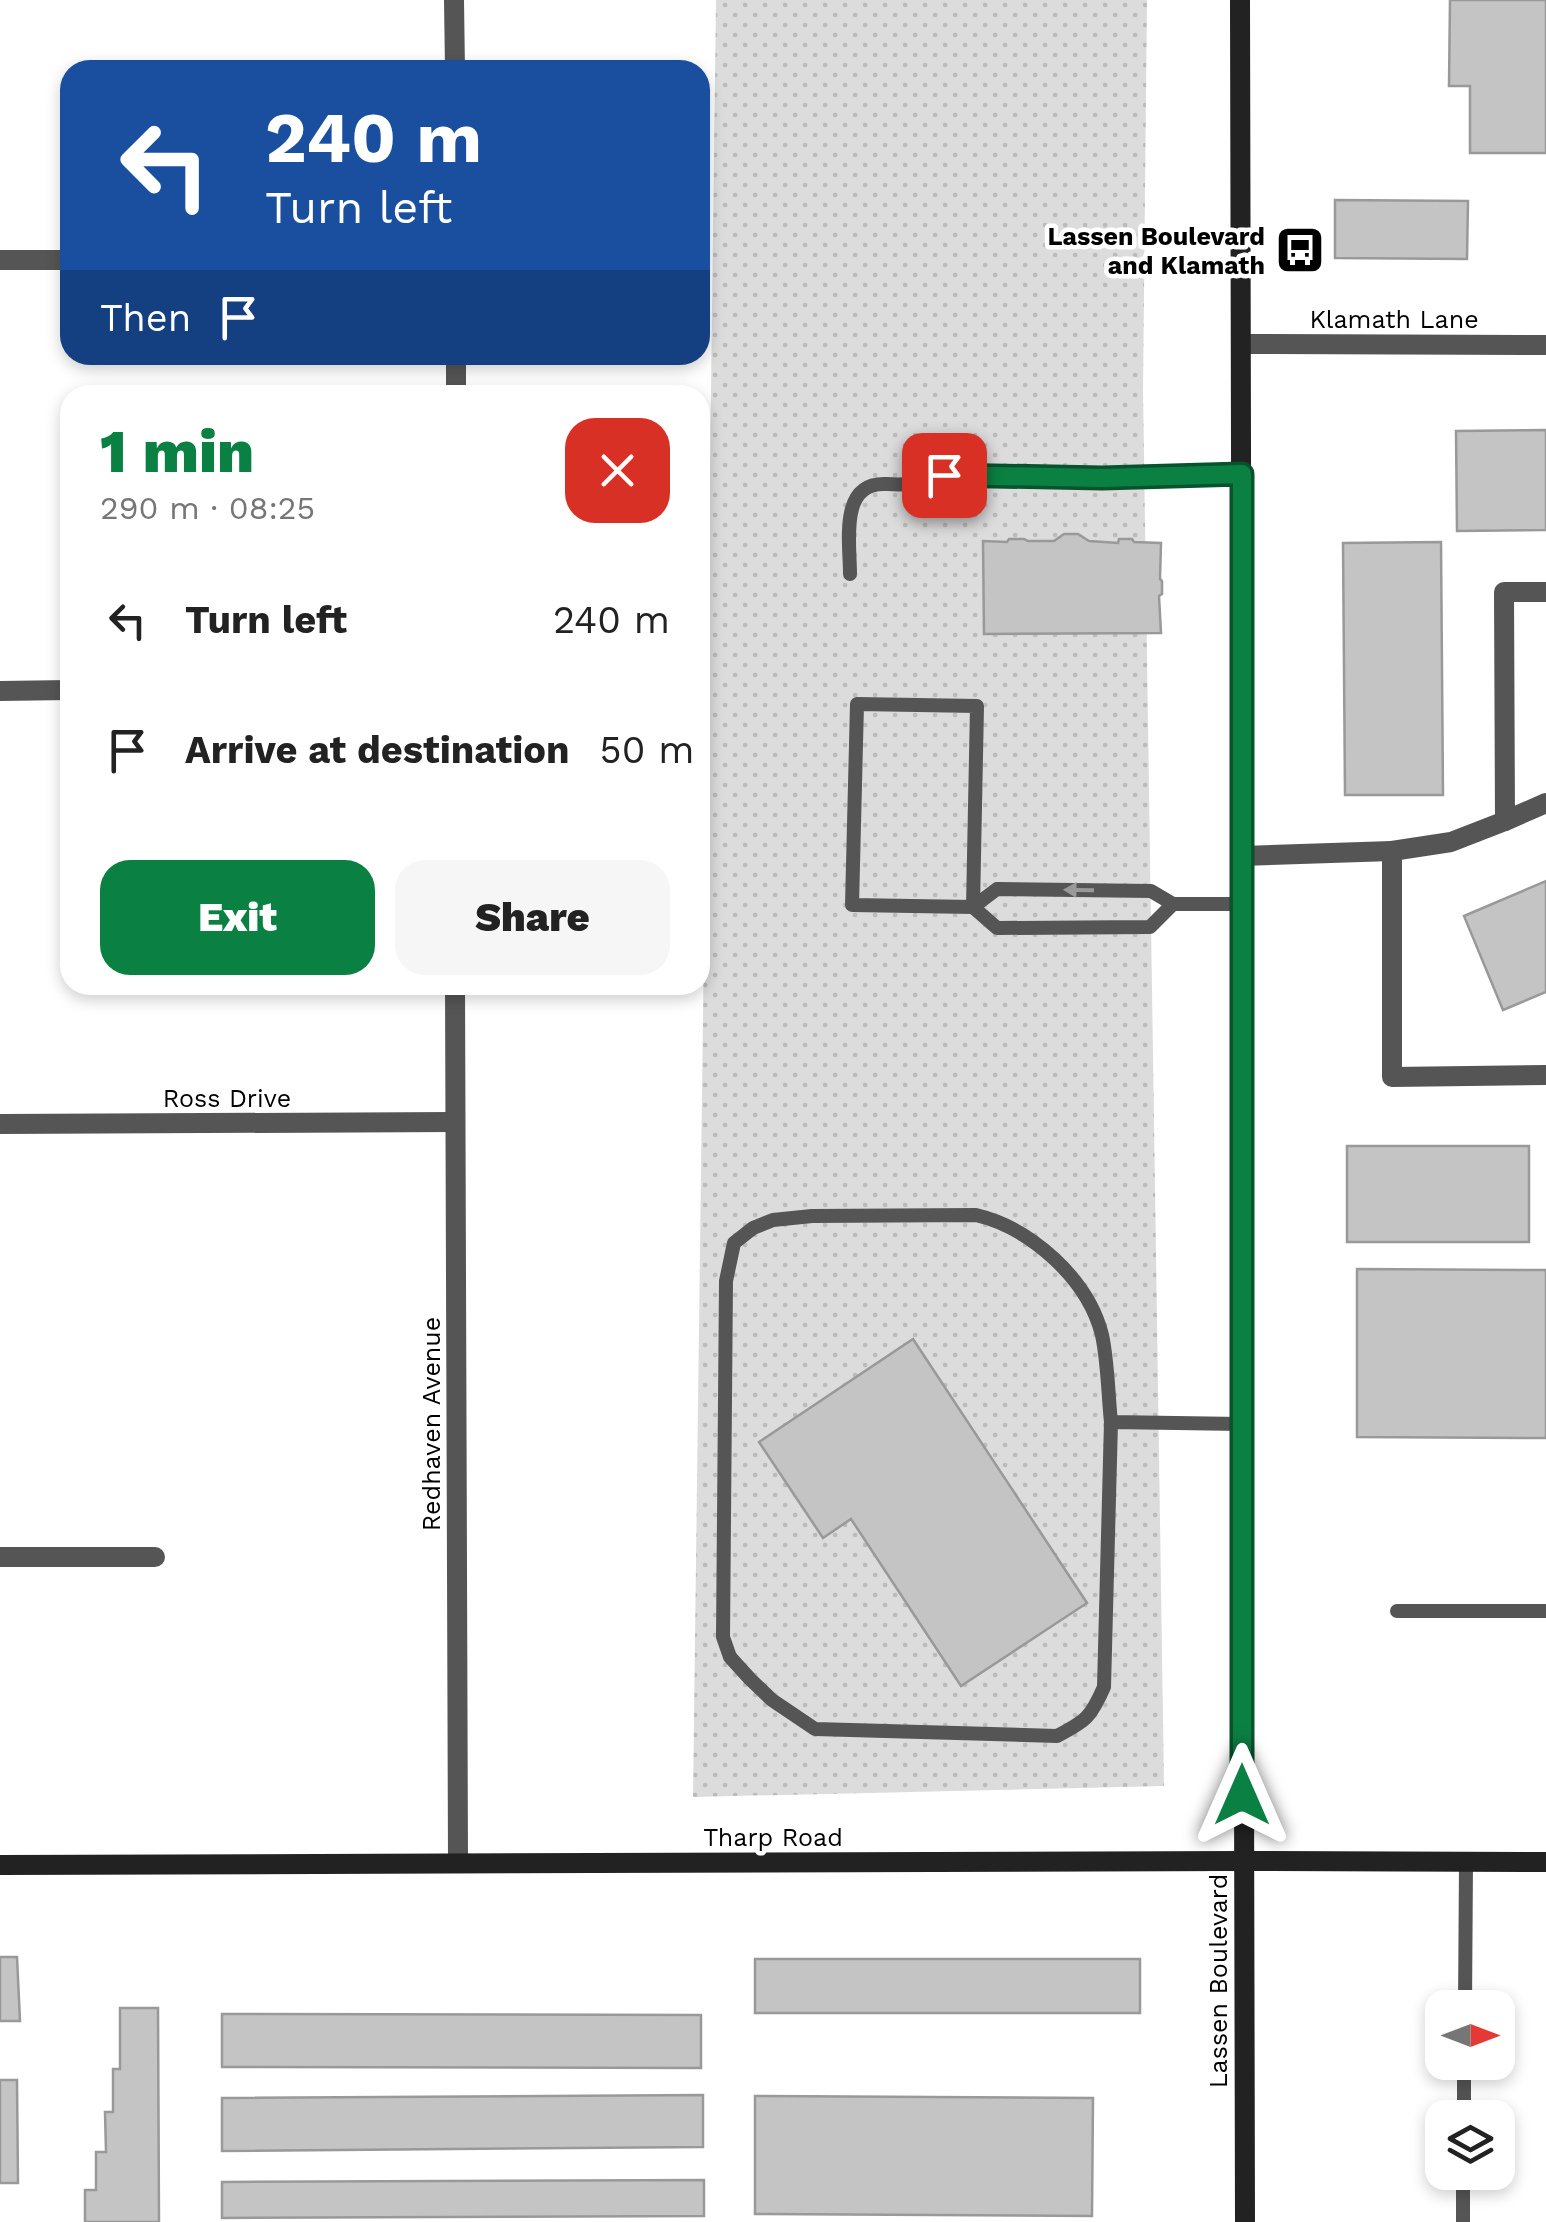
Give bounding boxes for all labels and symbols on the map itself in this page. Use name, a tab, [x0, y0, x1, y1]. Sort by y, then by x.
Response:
place label: Lassen Boulevard and Klamath	[1047, 222, 1265, 280]
bus stop icon: Lassen Boulevard and Klamath	[1274, 224, 1326, 276]
street label: Klamath Lane	[1309, 305, 1479, 334]
pin	[902, 433, 987, 518]
one-way arrow	[1063, 882, 1095, 898]
street label: Ross Drive	[163, 1084, 291, 1113]
street label: Redhaven Avenue	[417, 1317, 446, 1531]
position arrow	[1190, 1743, 1294, 1847]
street label: Tharp Road	[703, 1823, 843, 1852]
street label: Lassen Boulevard	[1204, 1874, 1233, 2088]
north arrow	[1425, 1990, 1515, 2080]

